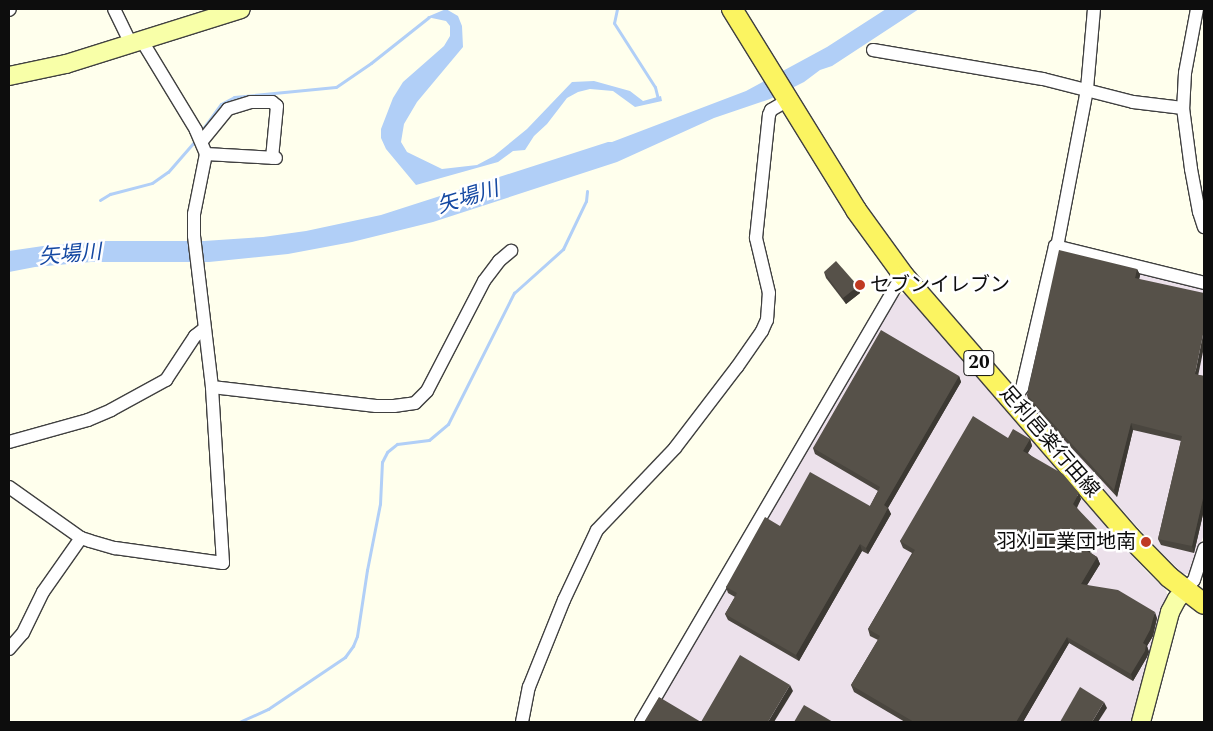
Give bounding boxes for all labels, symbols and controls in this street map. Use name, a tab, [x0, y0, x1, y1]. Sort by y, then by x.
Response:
water label: 矢場川	[434, 177, 502, 219]
water label: 矢場川	[38, 240, 102, 270]
place label: セブンイレブン	[870, 273, 1010, 297]
marker: セブンイレブン	[854, 279, 866, 291]
road number: 20	[963, 346, 995, 379]
street label: 足利邑楽行田線	[994, 381, 1104, 503]
place label: 羽刈工業団地南	[996, 530, 1136, 554]
marker: 羽刈工業団地南	[1140, 536, 1152, 548]

